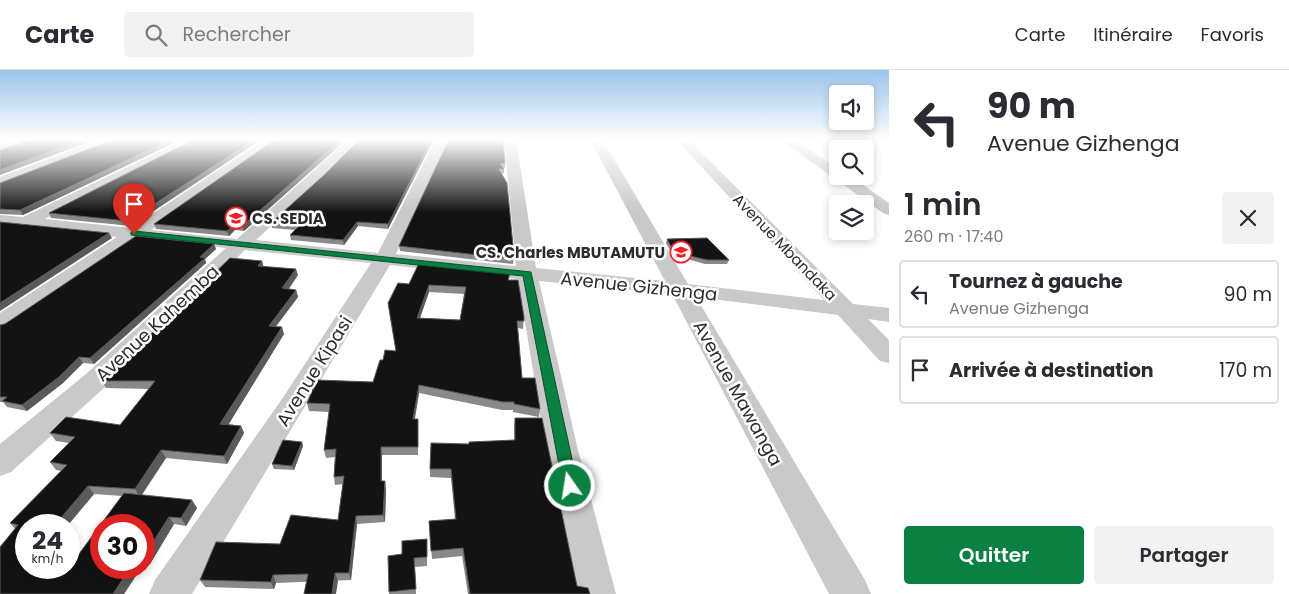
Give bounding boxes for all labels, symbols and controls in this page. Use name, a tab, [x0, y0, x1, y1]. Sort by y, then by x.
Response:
search box	[124, 12, 474, 57]
text: Carte	[25, 18, 94, 51]
icon: search	[142, 21, 170, 49]
text: Rechercher	[182, 21, 291, 48]
text: Carte	[1015, 22, 1065, 47]
text: Itinéraire	[1093, 22, 1173, 47]
text: Favoris	[1201, 22, 1264, 47]
text: 90 m	[987, 81, 1076, 130]
map controls	[829, 85, 874, 240]
button: sound	[829, 85, 874, 130]
icon: left	[904, 90, 969, 155]
text: Avenue Gizhenga	[987, 128, 1180, 159]
button: search	[829, 140, 874, 185]
pin	[113, 183, 155, 234]
text: 1 min	[904, 183, 982, 226]
street label: Avenue Mbandaka	[728, 189, 842, 305]
icon: arrive	[120, 190, 148, 218]
button: close	[1222, 192, 1274, 244]
button: layers	[829, 195, 874, 240]
school or university icon: CS. SEDIA	[224, 206, 248, 230]
place label: CS. SEDIA	[252, 208, 324, 229]
text: 260 m · 17:40	[904, 225, 1003, 248]
school or university icon: CS. Charles MBUTAMUTU	[669, 240, 693, 264]
place label: CS. Charles MBUTAMUTU	[476, 242, 665, 263]
street label: Avenue Kahemba	[90, 259, 224, 387]
street label: Avenue Gizhenga	[559, 265, 719, 307]
text: Tournez à gauche	[949, 268, 1123, 295]
icon: left	[906, 280, 934, 308]
text: 90 m	[1223, 281, 1272, 308]
text: Avenue Gizhenga	[949, 297, 1089, 320]
street label: Avenue Kipasi	[270, 311, 358, 431]
street label: Avenue Mawanga	[688, 316, 788, 470]
icon: arrive	[906, 356, 934, 384]
text: Arrivée à destination	[949, 357, 1154, 384]
text: 170 m	[1219, 357, 1272, 384]
position arrow	[543, 459, 595, 511]
speed limit sign: 30	[90, 514, 155, 579]
text: 24	[32, 523, 63, 558]
button: Quitter	[904, 526, 1084, 584]
button: Partager	[1094, 526, 1274, 584]
text: km/h	[32, 550, 63, 567]

